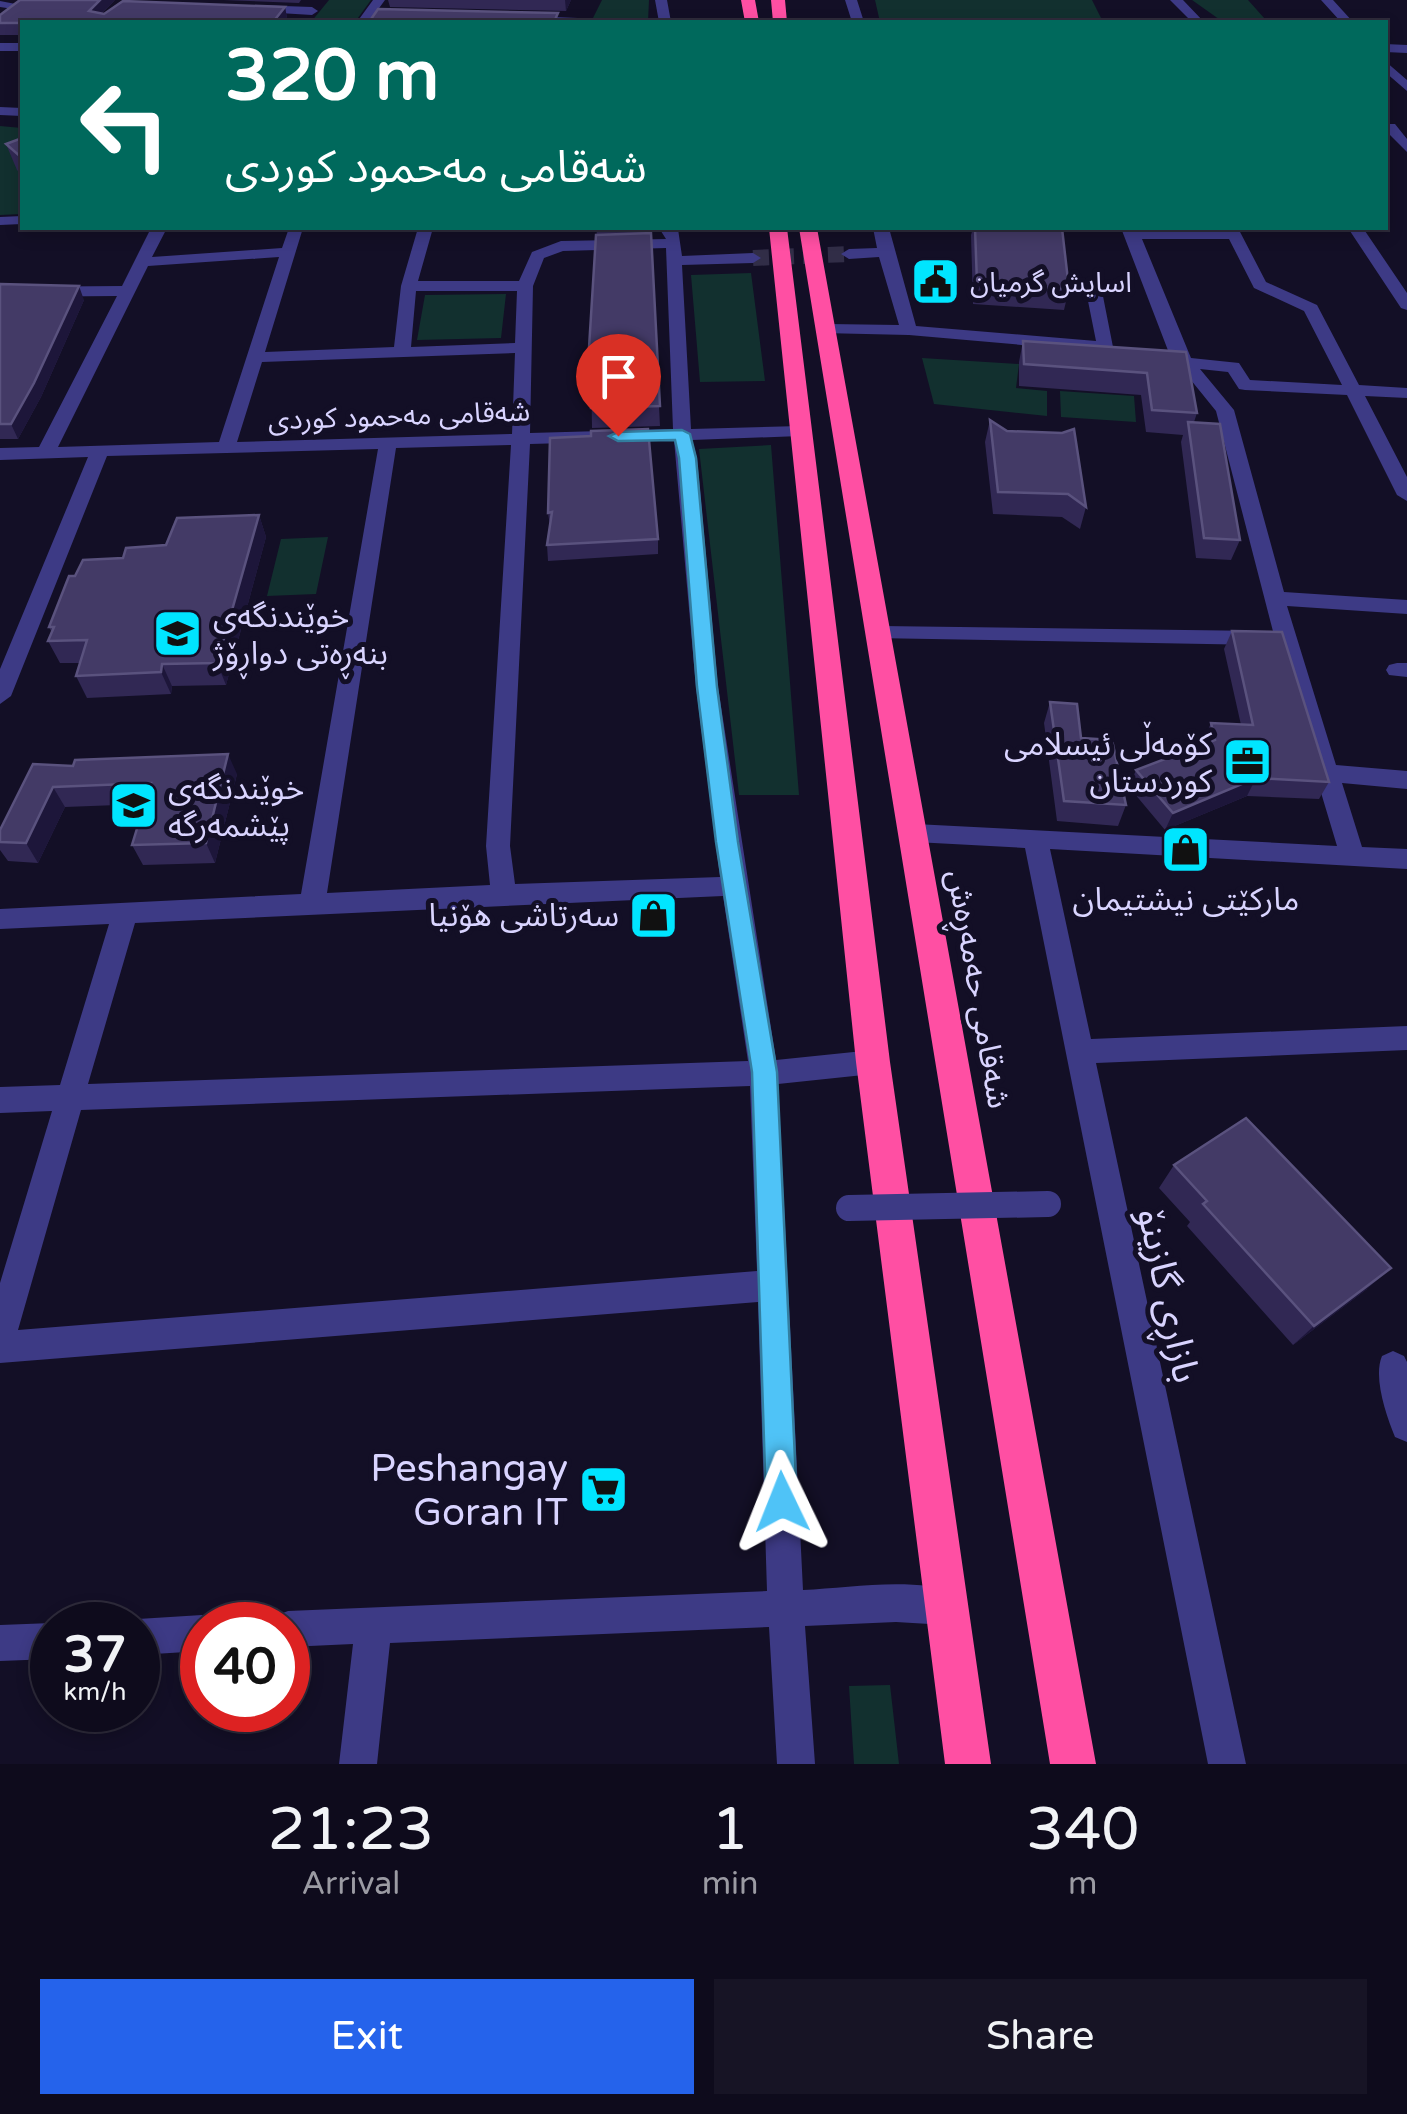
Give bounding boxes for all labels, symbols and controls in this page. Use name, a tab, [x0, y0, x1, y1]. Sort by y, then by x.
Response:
text: 320 m	[225, 35, 439, 119]
icon: left	[60, 60, 190, 190]
text: شەقامی مەحمود کوردی	[225, 141, 647, 195]
public building icon: اسايش گرميان	[909, 256, 961, 308]
place label: اسايش گرميان	[970, 266, 1132, 300]
pin	[576, 334, 661, 437]
icon: arrive	[591, 349, 646, 404]
street label: شەقامی مەحمود کوردی	[267, 394, 531, 438]
place label: خوێندنگەی بنەڕەتی دواڕۆژ	[212, 598, 388, 680]
school or university icon: خوێندنگەی بنەڕەتی دواڕۆژ	[152, 608, 204, 660]
place label: کۆمەڵی ئیسلامی کوردستان	[1004, 721, 1213, 801]
office icon: کۆمەڵی ئیسلامی کوردستان	[1221, 736, 1273, 788]
place label: خوێندنگەی پێشمەرگە	[168, 770, 304, 845]
school or university icon: خوێندنگەی پێشمەرگە	[107, 780, 159, 832]
shop icon: مارکێتی نیشتیمان	[1160, 823, 1212, 875]
street label: شەقامی حەمەڕەش	[932, 867, 1018, 1113]
place label: مارکێتی نیشتیمان	[1073, 881, 1299, 919]
shop icon: سەرتاشی هۆنیا	[628, 889, 680, 941]
place label: سەرتاشی هۆنیا	[428, 897, 619, 935]
street label: بازاڕی گازینۆ	[1120, 1203, 1209, 1388]
place label: Peshangay Goran IT	[370, 1446, 568, 1536]
position arrow	[730, 1450, 834, 1554]
supermarket icon: Peshangay Goran IT	[577, 1464, 629, 1516]
speed limit sign: 40	[180, 1602, 310, 1732]
text: 37	[64, 1625, 126, 1685]
text: km/h	[64, 1677, 126, 1707]
text: 21:23	[268, 1794, 434, 1866]
text: 1	[711, 1794, 749, 1866]
text: 340	[1026, 1794, 1139, 1866]
text: Arrival	[301, 1865, 400, 1903]
text: min	[702, 1865, 759, 1903]
text: m	[1068, 1865, 1097, 1903]
button: Exit	[40, 1979, 694, 2094]
button: Share	[714, 1979, 1367, 2094]

